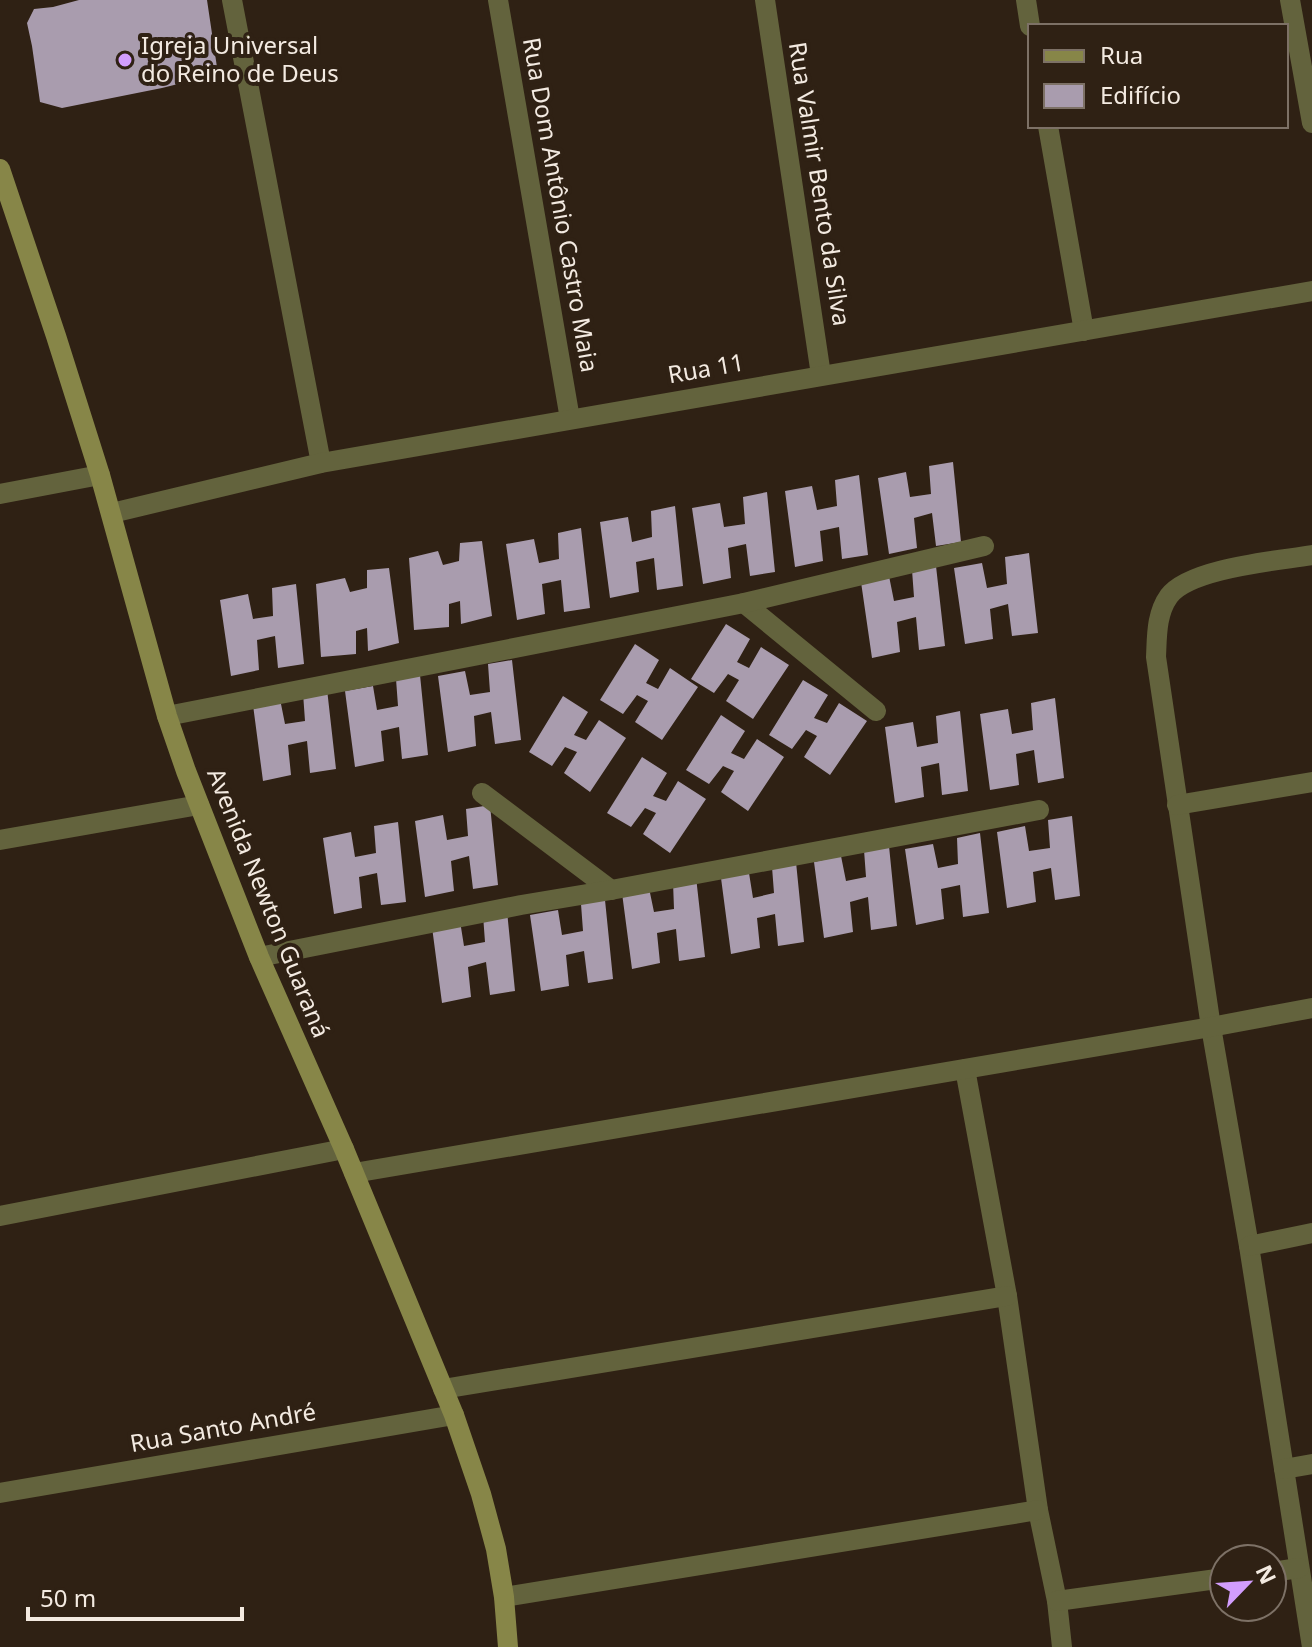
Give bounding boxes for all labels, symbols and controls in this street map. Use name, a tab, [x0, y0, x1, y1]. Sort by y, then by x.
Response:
legend	[1028, 24, 1288, 128]
place label: Igreja Universal do Reino de Deus	[141, 28, 339, 89]
street label: Rua Dom Antônio Castro Maia	[516, 35, 607, 375]
text: Rua	[1100, 38, 1143, 71]
street label: Rua Valmir Bento da Silva	[782, 39, 859, 328]
marker: Igreja Universal do Reino de Deus	[116, 51, 134, 69]
text: Edifício	[1100, 78, 1181, 111]
street label: Rua 11	[665, 345, 746, 390]
street label: Avenida Newton Guaraná	[200, 763, 339, 1042]
street label: Rua Santo André	[127, 1394, 318, 1459]
north arrow	[1208, 1543, 1288, 1623]
text: N	[1250, 1560, 1284, 1589]
scale bar	[28, 1571, 242, 1621]
text: 50 m	[40, 1581, 96, 1614]

